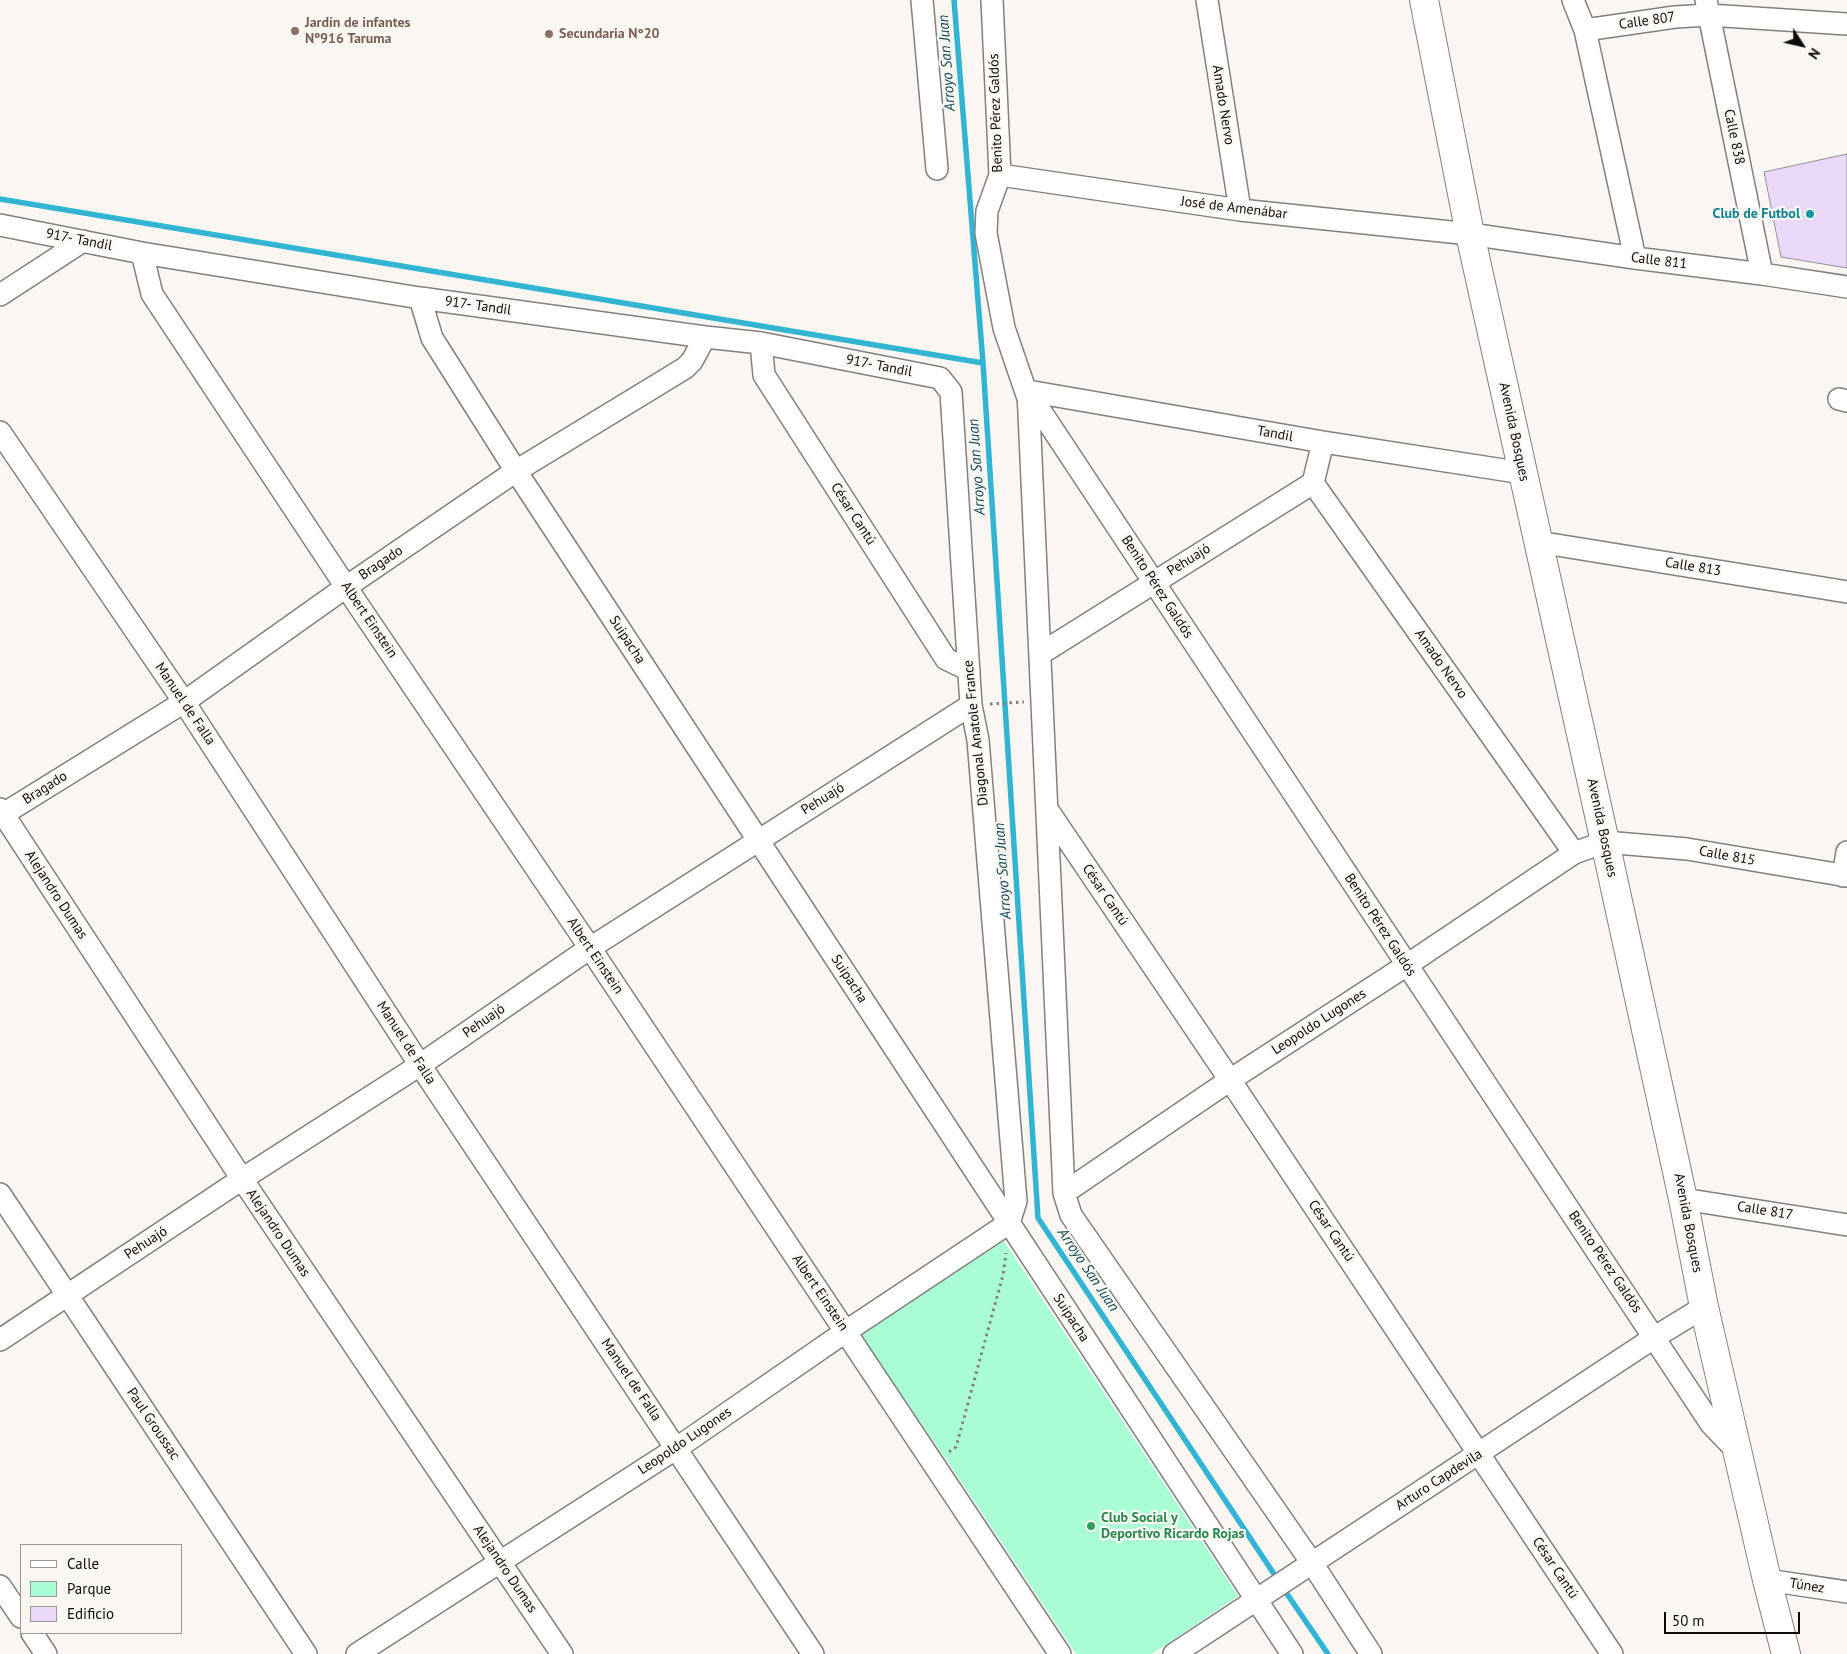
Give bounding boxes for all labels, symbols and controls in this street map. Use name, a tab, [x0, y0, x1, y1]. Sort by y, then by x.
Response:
street label: Calle 807	[1618, 9, 1676, 33]
water label: Arroyo San Juan	[935, 14, 959, 112]
place label: Jardín de infantes Nº916 Taruma	[305, 15, 411, 48]
north arrow	[1777, 20, 1827, 70]
marker: Jardín de infantes Nº916 Taruma	[289, 25, 301, 37]
place label: Secundaria N°20	[559, 26, 660, 42]
marker: Secundaria N°20	[543, 28, 555, 40]
text: N	[1804, 45, 1824, 63]
street label: Benito Pérez Galdós	[986, 53, 1006, 173]
street label: Amado Nervo	[1208, 64, 1238, 146]
street label: Calle 838	[1720, 108, 1748, 166]
street label: José de Amenábar	[1180, 193, 1288, 223]
place label: Club de Futbol	[1713, 206, 1800, 222]
marker: Club de Futbol	[1804, 208, 1816, 220]
street label: 917- Tandil	[44, 225, 114, 255]
street label: Calle 811	[1630, 249, 1688, 273]
street label: 917- Tandil	[444, 293, 512, 319]
street label: 917- Tandil	[844, 351, 914, 381]
street label: Avenida Bosques	[1495, 381, 1533, 483]
water label: Arroyo San Juan	[965, 418, 989, 516]
street label: Tandil	[1256, 423, 1294, 445]
street label: César Cantú	[827, 480, 879, 548]
street label: Benito Pérez Galdós	[1117, 532, 1197, 642]
street label: Pehuajó	[1164, 540, 1214, 580]
street label: Bragado	[356, 542, 406, 584]
street label: Calle 813	[1664, 554, 1722, 580]
street label: Albert Einstein	[337, 579, 401, 661]
street label: Suipacha	[605, 613, 649, 667]
street label: Amado Nervo	[1411, 626, 1471, 702]
street label: Diagonal Anatole France	[960, 659, 992, 807]
street label: Manuel de Falla	[151, 660, 219, 748]
street label: Bragado	[20, 768, 70, 808]
street label: Avenida Bosques	[1583, 777, 1621, 879]
street label: Pehuajó	[798, 779, 848, 819]
water label: Arroyo San Juan	[991, 822, 1015, 920]
street label: Calle 815	[1698, 843, 1756, 869]
street label: Alejandro Dumas	[21, 848, 91, 942]
street label: César Cantú	[1078, 861, 1132, 929]
street label: Benito Pérez Galdós	[1340, 870, 1420, 980]
street label: Albert Einstein	[563, 915, 627, 997]
street label: Suipacha	[827, 952, 871, 1006]
street label: Leopoldo Lugones	[1269, 985, 1369, 1059]
street label: Manuel de Falla	[373, 998, 439, 1088]
street label: Pehuajó	[460, 1000, 508, 1042]
street label: Avenida Bosques	[1670, 1172, 1706, 1274]
street label: Alejandro Dumas	[242, 1186, 314, 1280]
street label: César Cantú	[1304, 1197, 1358, 1265]
street label: Calle 817	[1736, 1198, 1794, 1224]
street label: Benito Pérez Galdós	[1565, 1208, 1645, 1316]
street label: Pehuajó	[121, 1223, 171, 1263]
water label: Arroyo San Juan	[1053, 1225, 1123, 1315]
street label: Albert Einstein	[788, 1252, 852, 1334]
street label: Suipacha	[1049, 1291, 1093, 1345]
street label: Manuel de Falla	[597, 1336, 665, 1424]
street label: Paul Groussac	[123, 1385, 183, 1463]
street label: Leopoldo Lugones	[635, 1404, 735, 1478]
street label: Arturo Capdevila	[1393, 1446, 1485, 1514]
place label: Club Social y Deportivo Ricardo Rojas	[1101, 1510, 1244, 1542]
marker: Club Social y Deportivo Ricardo Rojas	[1085, 1520, 1097, 1532]
street label: Alejandro Dumas	[469, 1522, 541, 1616]
street label: César Cantú	[1528, 1534, 1582, 1602]
legend	[20, 1544, 182, 1634]
text: Calle	[67, 1554, 99, 1573]
street label: Túnez	[1788, 1575, 1826, 1597]
text: Parque	[67, 1579, 111, 1598]
scale bar	[1667, 1602, 1803, 1634]
text: Edificio	[67, 1604, 114, 1623]
text: 50 m	[1672, 1611, 1705, 1630]

